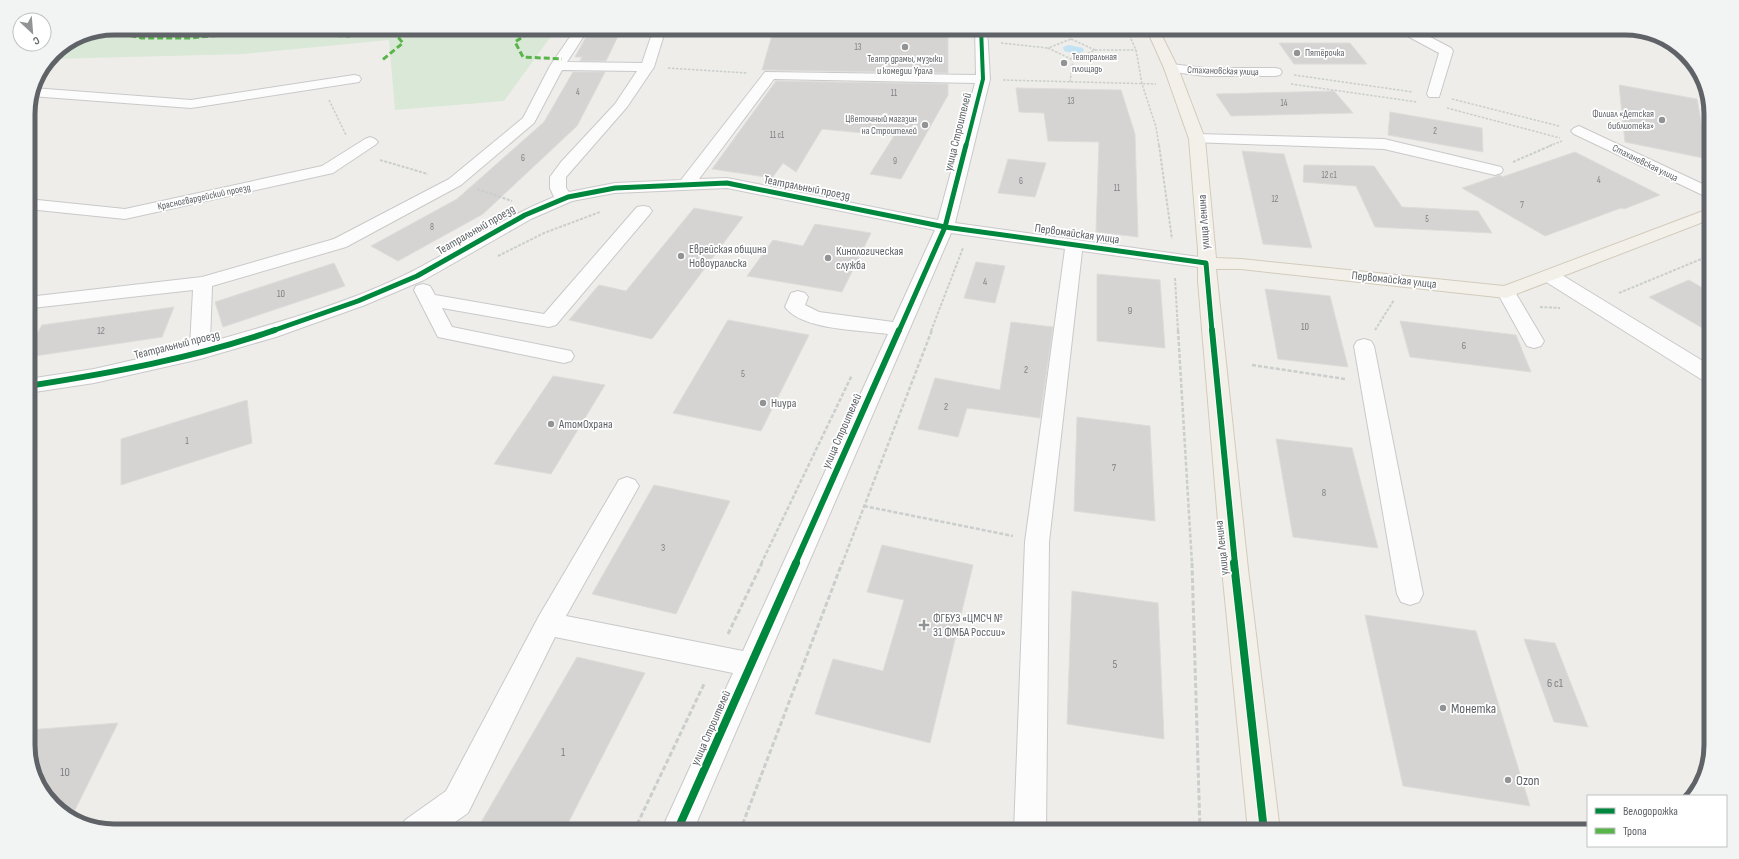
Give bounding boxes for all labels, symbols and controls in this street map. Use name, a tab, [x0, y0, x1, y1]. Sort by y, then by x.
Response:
north arrow	[12, 12, 52, 52]
text: С	[30, 33, 42, 48]
house number: 13	[855, 42, 862, 53]
marker: Театр драмы, музыки и комедии Урала	[900, 42, 910, 52]
place label: Пятёрочка	[1305, 47, 1344, 59]
marker: Пятёрочка	[1292, 48, 1302, 58]
place label: Театральная площадь	[1072, 51, 1117, 75]
place label: Театр драмы, музыки и комедии Урала	[867, 53, 943, 77]
marker: Театральная площадь	[1059, 58, 1069, 68]
street label: Стахановская улица	[1187, 64, 1259, 78]
house number: 4	[576, 87, 580, 98]
house number: 11	[891, 88, 898, 99]
street label: улица Строителей	[941, 91, 975, 173]
house number: 13	[1068, 96, 1075, 107]
house number: 14	[1281, 98, 1288, 109]
place label: Филиал «Детская библиотека»	[1592, 108, 1654, 132]
place label: Цветочный магазин на Строителей	[845, 113, 917, 137]
marker: Филиал «Детская библиотека»	[1657, 115, 1667, 125]
marker: Цветочный магазин на Строителей	[920, 120, 930, 130]
house number: 2	[1433, 126, 1437, 137]
house number: 11 с1	[770, 130, 785, 141]
street label: Стахановская улица	[1610, 142, 1680, 184]
house number: 6	[521, 153, 525, 164]
house number: 9	[893, 156, 897, 167]
house number: 12 с1	[1321, 170, 1337, 181]
street label: Театральный проезд	[763, 172, 851, 204]
house number: 4	[1597, 175, 1601, 186]
house number: 6	[1019, 176, 1023, 187]
street label: Красногвардейский проезд	[156, 181, 252, 213]
house number: 11	[1114, 183, 1121, 194]
street label: улица Ленина	[1195, 194, 1213, 250]
house number: 12	[1272, 194, 1279, 205]
house number: 7	[1520, 200, 1524, 211]
street label: Театральный проезд	[434, 202, 518, 258]
house number: 5	[1425, 214, 1429, 225]
street label: Первомайская улица	[1034, 221, 1121, 247]
house number: 8	[430, 222, 434, 233]
place label: Еврейская община Новоуральска	[689, 242, 767, 271]
place label: Кинологическая служба	[836, 244, 904, 273]
marker: Еврейская община Новоуральска	[676, 251, 686, 261]
marker: Кинологическая служба	[823, 253, 833, 263]
street label: Первомайская улица	[1351, 268, 1438, 292]
house number: 4	[983, 276, 987, 288]
house number: 10	[277, 288, 285, 300]
house number: 9	[1128, 305, 1132, 317]
house number: 10	[1301, 321, 1309, 333]
house number: 12	[97, 325, 105, 337]
street label: Театральный проезд	[133, 327, 221, 363]
house number: 6	[1462, 340, 1466, 352]
house number: 2	[1024, 364, 1028, 376]
house number: 5	[741, 368, 745, 380]
street label: улица Строителей	[819, 391, 865, 471]
place label: Ниура	[771, 396, 797, 411]
marker: Ниура	[758, 398, 768, 408]
house number: 2	[944, 401, 948, 413]
place label: АтомОхрана	[558, 417, 613, 432]
marker: АтомОхрана	[546, 419, 556, 429]
house number: 1	[185, 435, 189, 447]
house number: 7	[1112, 462, 1116, 474]
house number: 8	[1322, 487, 1326, 499]
street label: улица Ленина	[1212, 519, 1232, 576]
house number: 3	[661, 542, 665, 554]
place label: ФГБУЗ «ЦМСЧ № 31 ФМБА России»	[933, 611, 1006, 640]
marker: ФГБУЗ «ЦМСЧ № 31 ФМБА России»	[918, 619, 930, 631]
house number: 5	[1113, 657, 1118, 672]
house number: 6 с1	[1547, 676, 1564, 691]
street label: улица Строителей	[688, 688, 734, 768]
place label: Монетка	[1451, 700, 1496, 717]
marker: Монетка	[1438, 703, 1448, 713]
house number: 1	[561, 745, 566, 760]
house number: 10	[60, 765, 70, 780]
place label: Ozon	[1516, 772, 1540, 789]
marker: Ozon	[1503, 775, 1513, 785]
legend	[1587, 795, 1727, 847]
text: Велодорожка	[1623, 804, 1678, 819]
text: Тропа	[1623, 824, 1647, 839]

